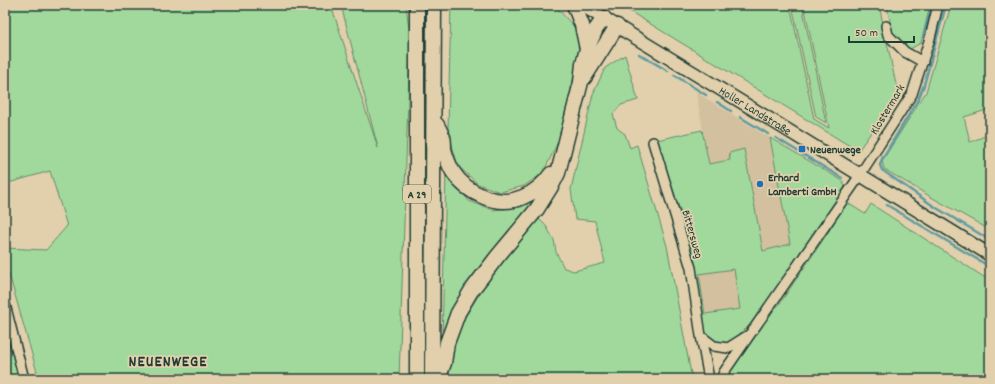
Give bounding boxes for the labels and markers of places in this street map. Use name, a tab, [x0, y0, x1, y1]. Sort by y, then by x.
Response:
place label: Neuenwege	[810, 142, 861, 159]
marker: Neuenwege	[797, 144, 807, 154]
place label: Erhard Lamberti GmbH	[768, 170, 837, 201]
marker: Erhard Lamberti GmbH	[755, 179, 765, 189]

